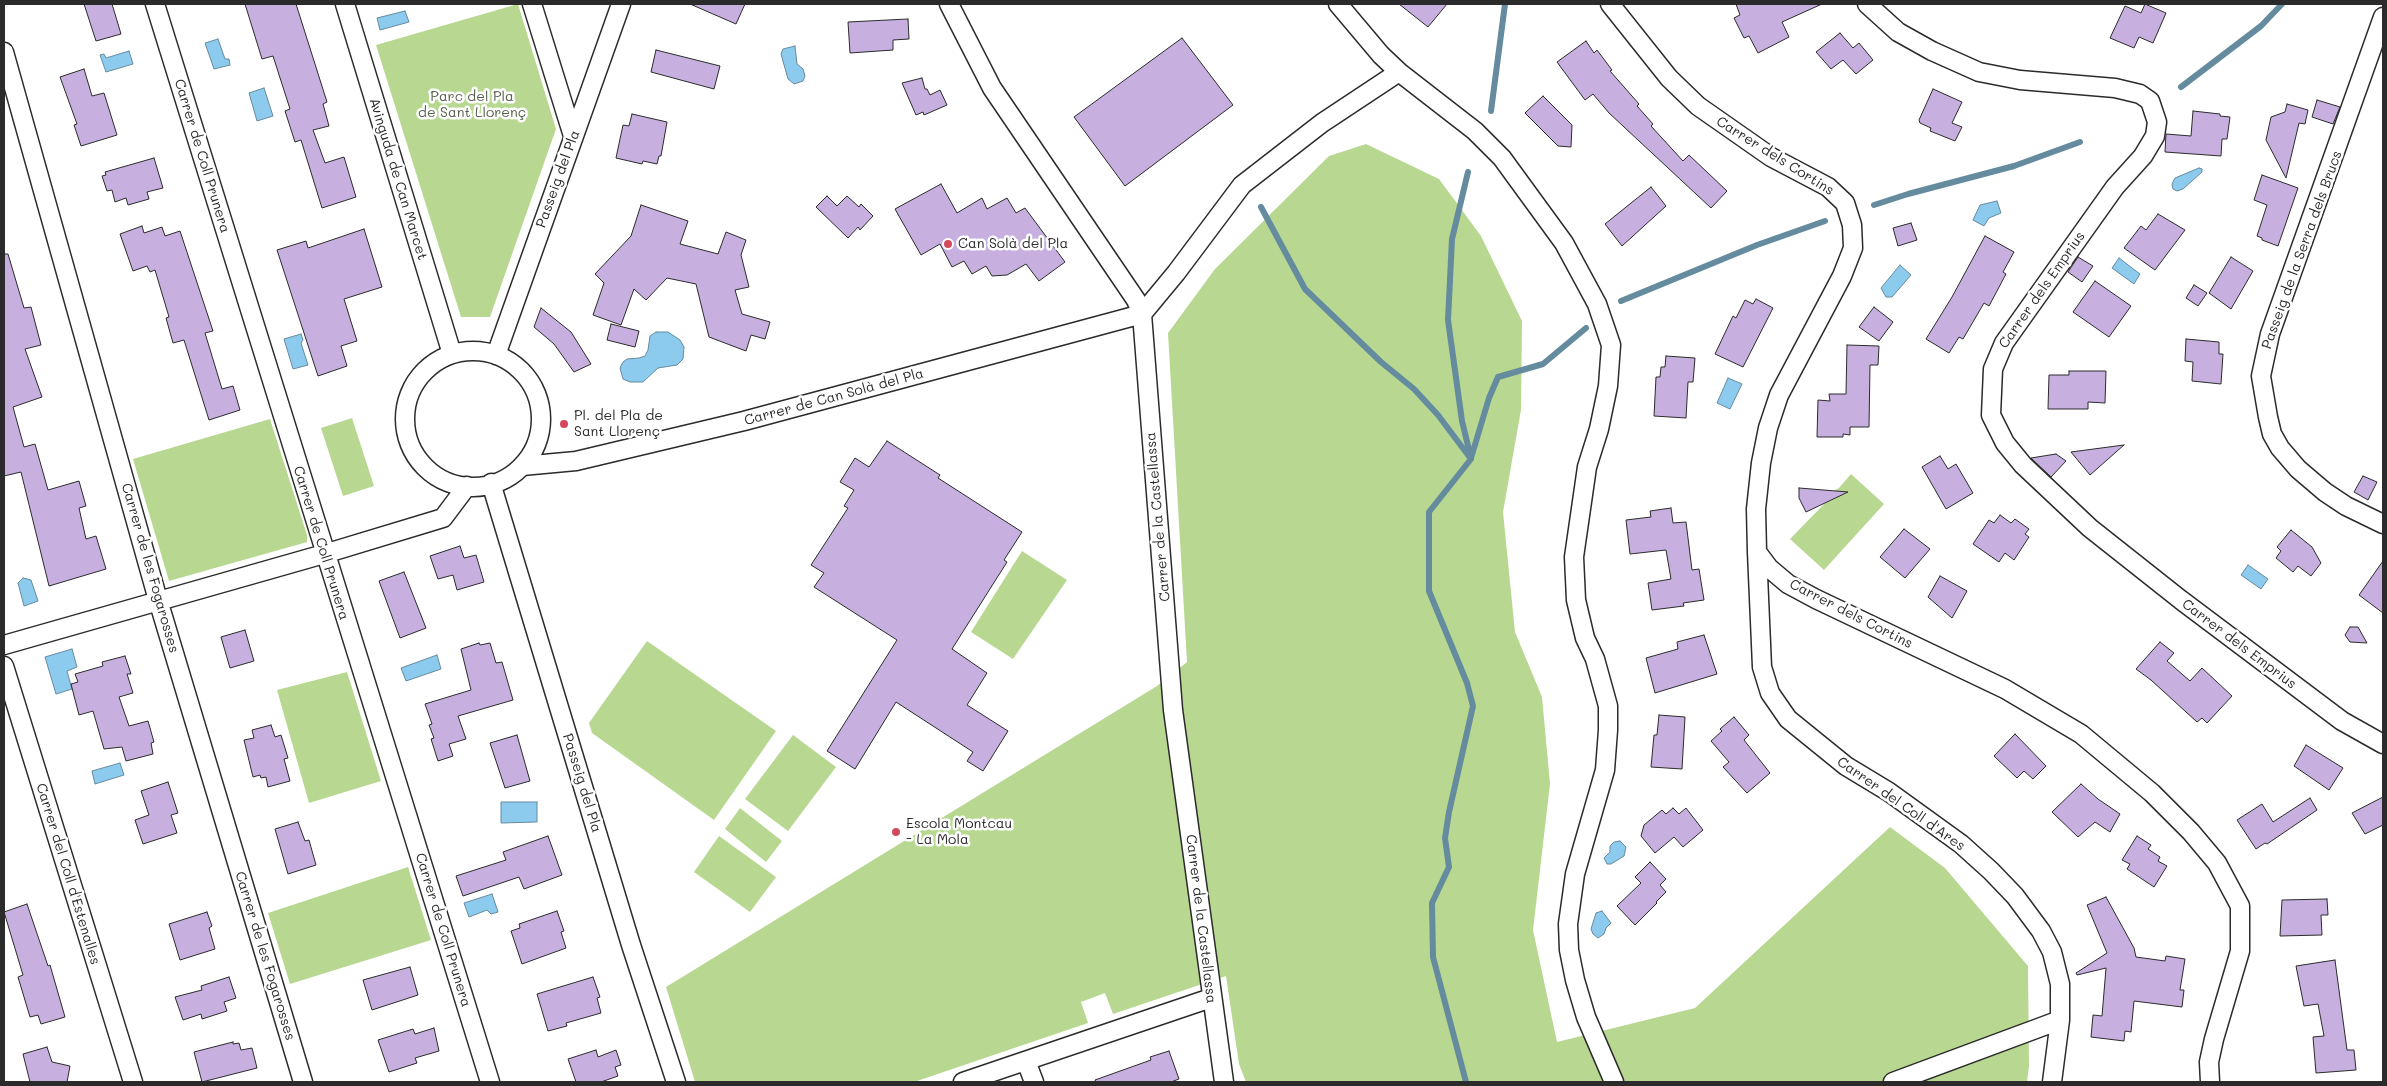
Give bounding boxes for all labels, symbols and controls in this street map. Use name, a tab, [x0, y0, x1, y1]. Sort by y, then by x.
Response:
street label: Carrer de Coll Prunera	[171, 77, 233, 235]
park label: Parc del Pla de Sant Llorenç	[418, 89, 526, 121]
street label: Avinguda de Can Marcet	[365, 96, 431, 262]
street label: Carrer dels Cortins	[1713, 113, 1837, 199]
street label: Passeig del Pla	[533, 128, 583, 230]
street label: Passeig de la Serra dels Brucs	[2258, 149, 2346, 351]
street label: Carrer dels Emprius	[1995, 228, 2089, 352]
place label: Can Solà del Pla	[958, 236, 1068, 252]
marker: Can Solà del Pla	[942, 238, 954, 250]
street label: Carrer de Can Solà del Pla	[742, 365, 926, 429]
place label: Pl. del Pla de Sant Llorenç	[574, 408, 663, 441]
marker: Pl. del Pla de Sant Llorenç	[558, 418, 570, 430]
street label: Carrer de la Castellassa	[1142, 432, 1174, 602]
street label: Carrer de Coll Prunera	[290, 464, 352, 622]
street label: Carrer de les Fogarosses	[118, 481, 182, 655]
street label: Carrer dels Cortins	[1787, 576, 1915, 652]
street label: Carrer dels Emprius	[2178, 596, 2300, 692]
street label: Passeig del Pla	[559, 731, 605, 835]
street label: Carrer del Coll d'Ares	[1834, 753, 1968, 855]
street label: Carrer del Coll d'Estenalles	[32, 781, 104, 967]
place label: Escola Montcau - La Mola	[906, 816, 1012, 849]
marker: Escola Montcau - La Mola	[890, 826, 902, 838]
street label: Carrer de la Castellassa	[1182, 834, 1220, 1004]
street label: Carrer de Coll Prunera	[412, 851, 474, 1009]
street label: Carrer de les Fogarosses	[231, 869, 299, 1043]

